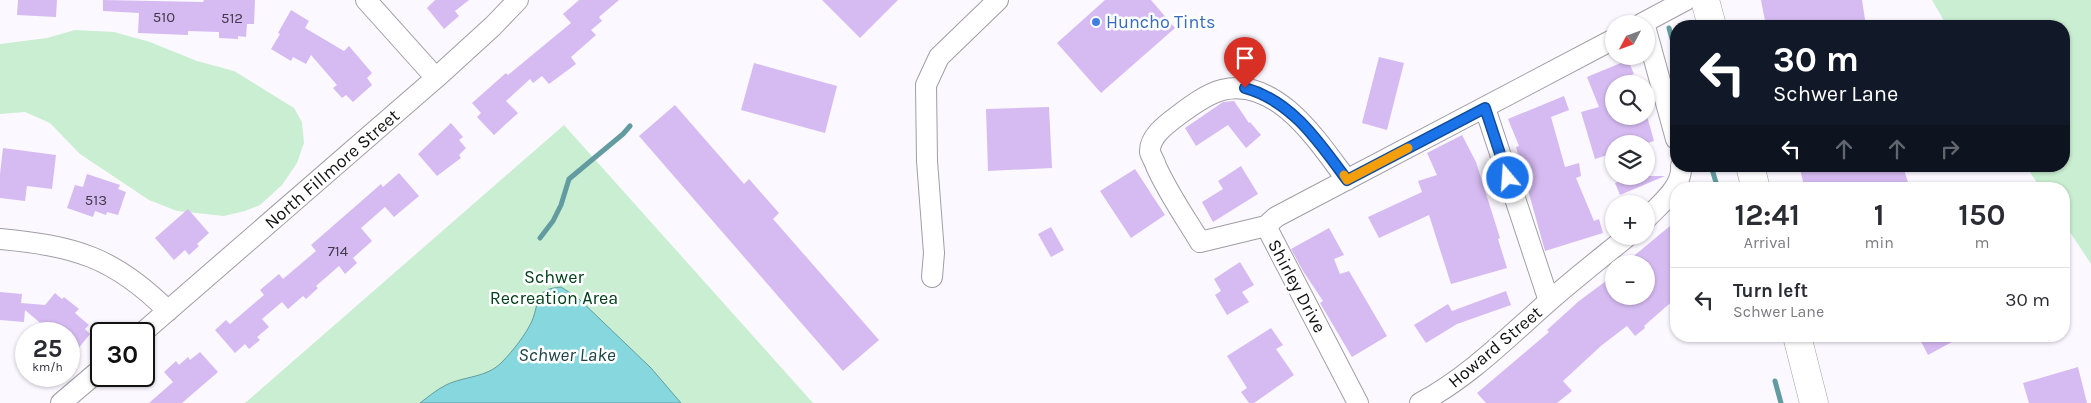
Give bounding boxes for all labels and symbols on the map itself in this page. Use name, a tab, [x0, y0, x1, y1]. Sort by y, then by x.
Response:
house number: 510	[153, 8, 175, 26]
house number: 512	[221, 9, 243, 27]
place label: Huncho Tints	[1106, 11, 1216, 33]
north arrow	[1605, 15, 1655, 65]
marker: Huncho Tints	[1090, 16, 1102, 28]
pin	[1224, 37, 1266, 88]
street label: North Fillmore Street	[260, 104, 404, 234]
position arrow	[1481, 151, 1533, 203]
house number: 513	[85, 191, 107, 209]
street label: Shirley Drive	[1263, 236, 1331, 336]
house number: 714	[328, 242, 349, 260]
park label: Schwer Recreation Area	[490, 266, 618, 309]
street label: Howard Street	[1444, 301, 1547, 393]
speed limit sign: 30	[90, 322, 155, 387]
water label: Schwer Lake	[518, 344, 616, 366]

